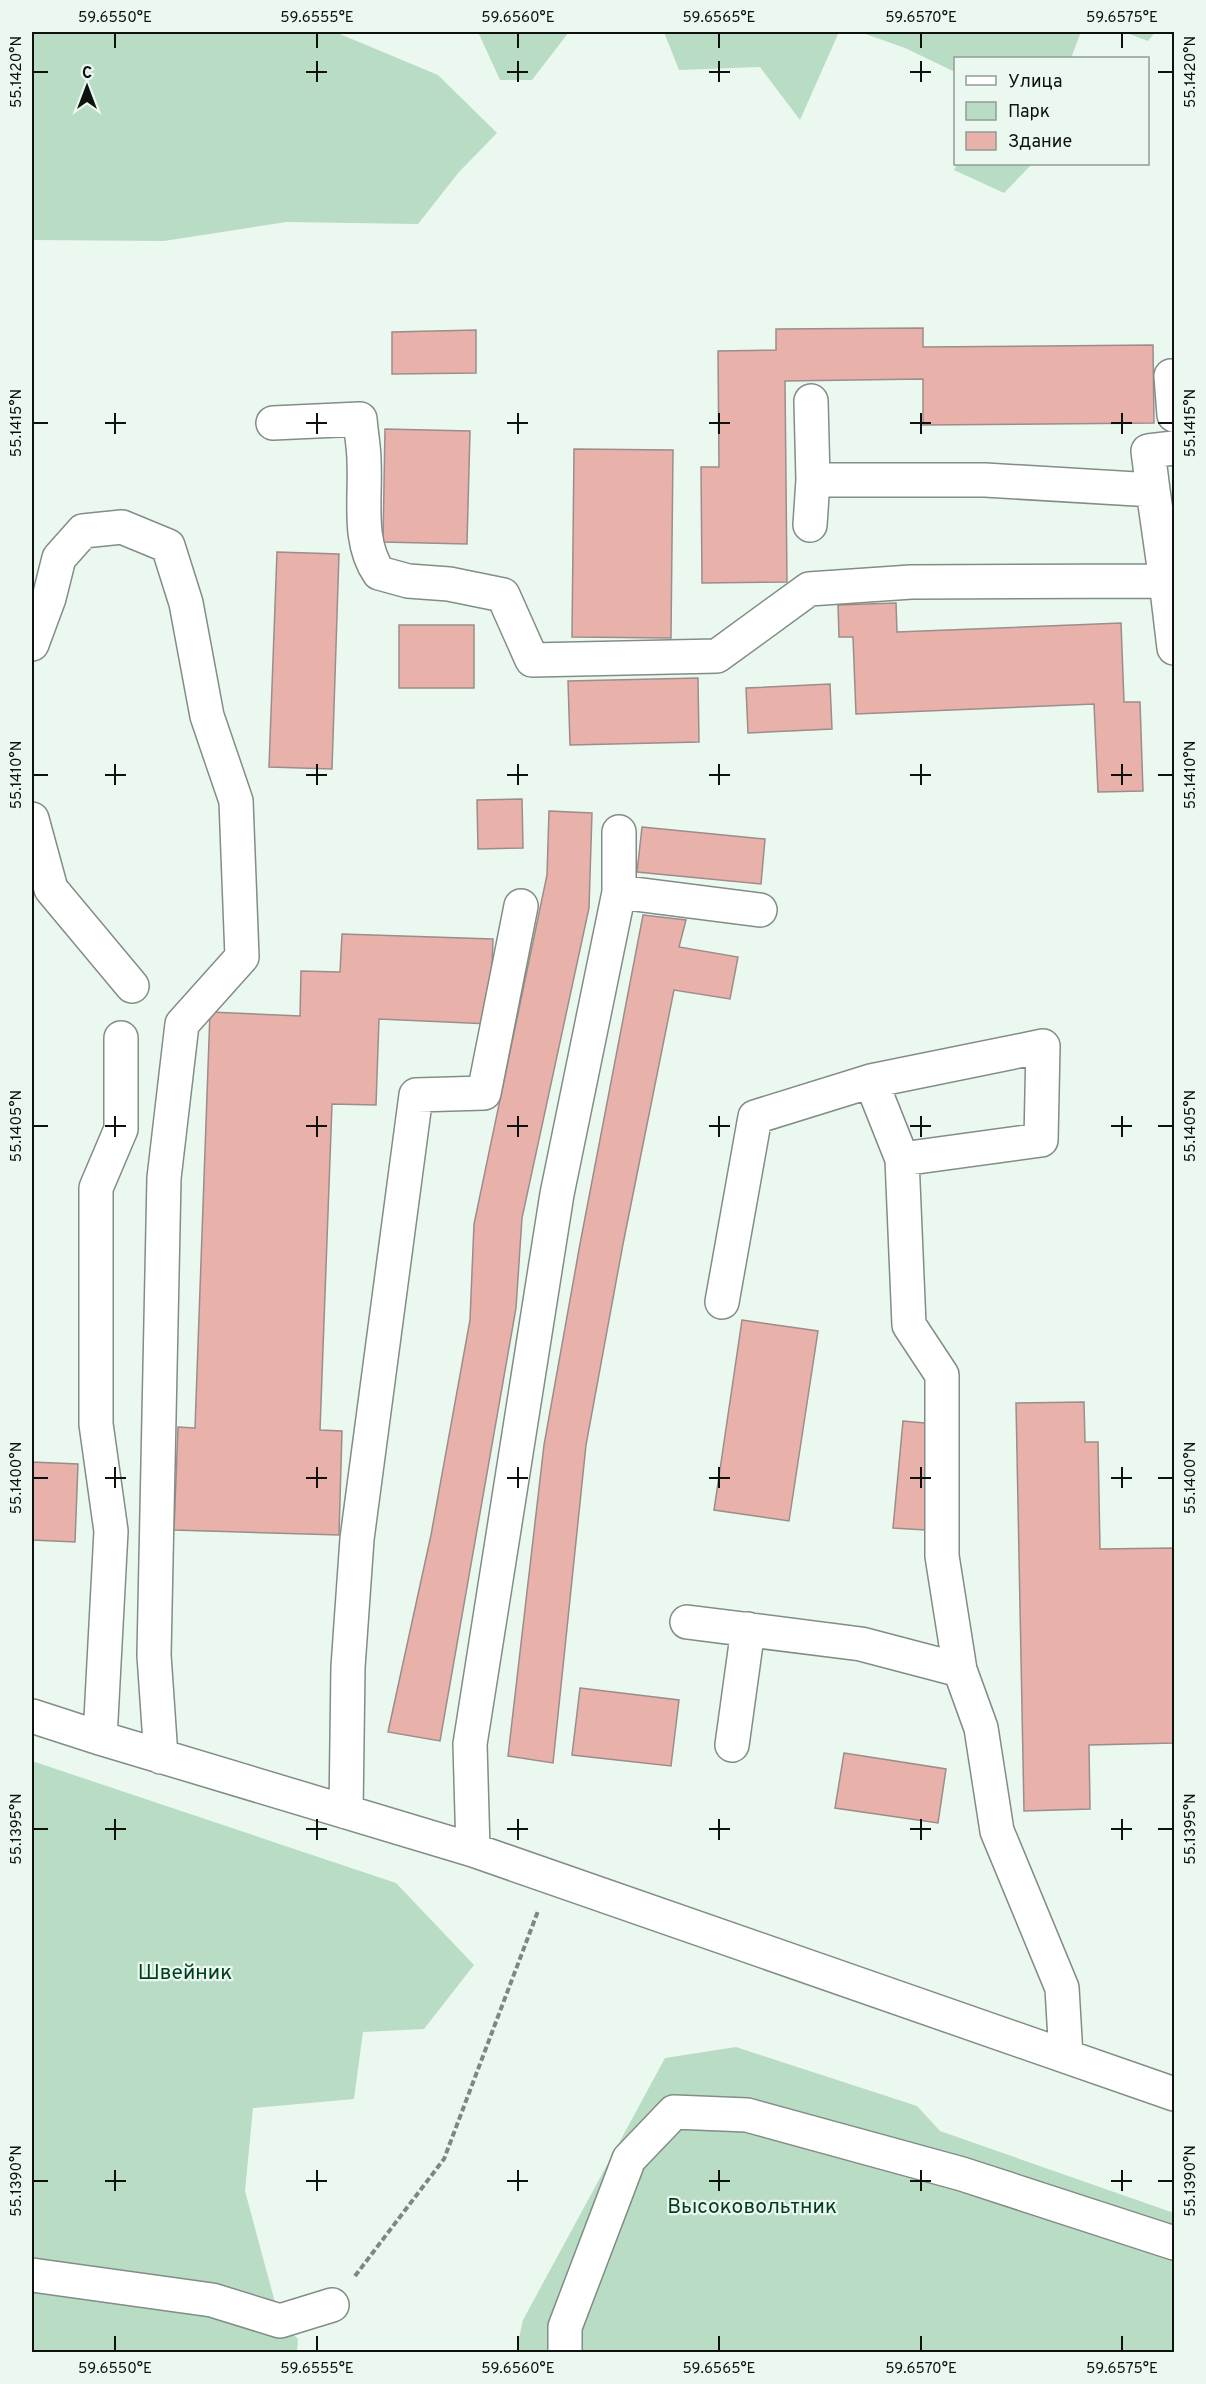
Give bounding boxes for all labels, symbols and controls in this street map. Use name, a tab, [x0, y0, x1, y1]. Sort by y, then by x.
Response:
text: 59.6550°E	[78, 9, 152, 28]
text: 59.6555°E	[280, 9, 354, 28]
text: 59.6560°E	[481, 9, 555, 28]
text: 59.6565°E	[682, 9, 756, 28]
text: 59.6570°E	[885, 9, 957, 28]
text: 59.6575°E	[1086, 9, 1158, 28]
text: 55.1420°N	[8, 36, 27, 108]
text: 55.1420°N	[1182, 36, 1201, 108]
north arrow	[57, 57, 117, 117]
legend	[954, 57, 1149, 165]
text: С	[82, 64, 92, 84]
text: Улица	[1008, 71, 1062, 94]
text: Парк	[1008, 101, 1050, 124]
text: Здание	[1008, 131, 1072, 154]
text: 55.1415°N	[8, 389, 27, 457]
text: 55.1415°N	[1182, 389, 1201, 457]
text: 55.1410°N	[8, 741, 27, 809]
text: 55.1410°N	[1182, 741, 1201, 809]
text: 55.1405°N	[8, 1090, 27, 1162]
text: 55.1405°N	[1182, 1090, 1201, 1162]
text: 55.1400°N	[8, 1442, 27, 1514]
text: 55.1400°N	[1182, 1442, 1201, 1514]
text: 55.1395°N	[8, 1793, 27, 1865]
text: 55.1395°N	[1182, 1793, 1201, 1865]
park label: Швейник	[138, 1960, 232, 1987]
text: 55.1390°N	[8, 2145, 27, 2217]
text: 55.1390°N	[1182, 2145, 1201, 2217]
park label: Высоковольтник	[667, 2194, 837, 2221]
text: 59.6550°E	[78, 2360, 152, 2379]
text: 59.6555°E	[280, 2360, 354, 2379]
text: 59.6560°E	[481, 2360, 555, 2379]
text: 59.6565°E	[682, 2360, 756, 2379]
text: 59.6570°E	[885, 2360, 957, 2379]
text: 59.6575°E	[1086, 2360, 1158, 2379]

